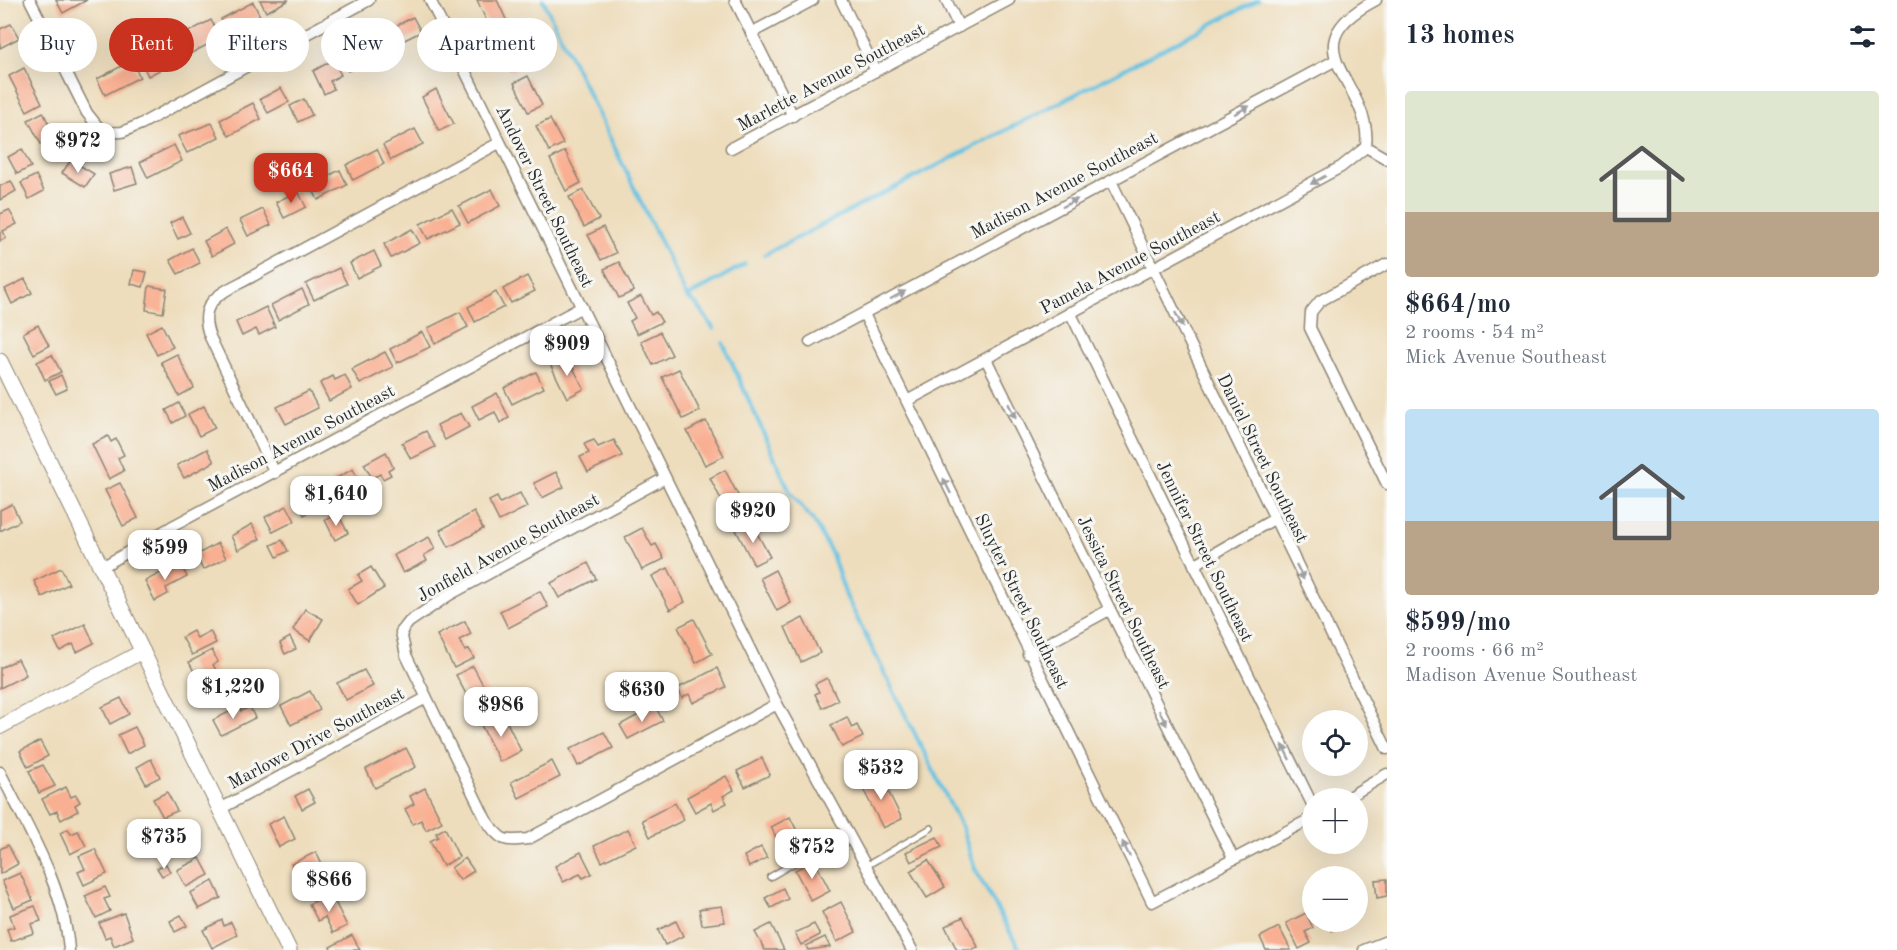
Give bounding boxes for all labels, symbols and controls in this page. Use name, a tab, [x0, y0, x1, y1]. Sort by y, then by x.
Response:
chip: Buy	[18, 18, 97, 72]
chip: Rent	[109, 18, 194, 72]
chip: Filters	[206, 18, 309, 72]
chip: New	[321, 18, 405, 72]
chip: Apartment	[417, 18, 557, 72]
icon: filters	[1846, 20, 1879, 53]
street label: Marlette Avenue Southeast	[735, 21, 928, 135]
text: 13 homes	[1405, 23, 1514, 49]
street label: Andover Street Southeast	[492, 103, 596, 290]
one-way arrow	[1234, 105, 1251, 115]
pin: $972	[42, 123, 114, 174]
street label: Madison Avenue Southeast	[968, 129, 1161, 243]
icon: home	[1588, 130, 1696, 238]
text: $972	[55, 132, 101, 152]
pin: $664	[255, 153, 327, 204]
text: $664	[268, 162, 314, 182]
one-way arrow	[1309, 175, 1326, 185]
one-way arrow	[1062, 198, 1079, 208]
street label: Pamela Avenue Southeast	[1038, 208, 1223, 318]
one-way arrow	[890, 290, 907, 300]
text: $664/mo	[1405, 292, 1511, 318]
one-way arrow	[1175, 312, 1184, 329]
text: 2 rooms · 54 m²	[1405, 323, 1544, 343]
pin: $909	[531, 326, 603, 377]
text: $909	[544, 335, 590, 355]
text: Mick Avenue Southeast	[1405, 348, 1607, 368]
street label: Daniel Street Southeast	[1213, 371, 1311, 546]
street label: Madison Avenue Southeast	[205, 382, 398, 496]
one-way arrow	[1007, 403, 1016, 420]
icon: home	[1588, 448, 1696, 556]
street label: Jennifer Street Southeast	[1152, 458, 1256, 645]
pin: $1,640	[287, 476, 385, 527]
one-way arrow	[943, 477, 952, 494]
text: $1,640	[304, 485, 368, 505]
street label: Jonfield Avenue Southeast	[415, 490, 602, 605]
pin: $920	[717, 493, 789, 544]
text: $920	[730, 502, 776, 522]
street label: Sluyter Street Southeast	[971, 511, 1071, 692]
street label: Jessica Street Southeast	[1073, 513, 1173, 692]
pin: $599	[129, 530, 201, 581]
text: $599	[142, 539, 188, 559]
one-way arrow	[1295, 563, 1304, 580]
text: $599/mo	[1405, 610, 1511, 636]
text: 2 rooms · 66 m²	[1405, 641, 1544, 661]
text: Madison Avenue Southeast	[1405, 666, 1637, 686]
pin: $1,220	[184, 669, 282, 720]
pin: $630	[606, 672, 678, 723]
text: $1,220	[201, 678, 265, 698]
text: $630	[619, 681, 665, 701]
street label: Marlowe Drive Southeast	[225, 685, 408, 793]
pin: $986	[465, 687, 537, 738]
text: $986	[478, 696, 524, 716]
one-way arrow	[1158, 710, 1168, 727]
map controls	[1302, 710, 1368, 932]
button: locate	[1302, 710, 1368, 776]
one-way arrow	[1282, 743, 1292, 761]
pin: $532	[845, 750, 917, 801]
text: $532	[858, 759, 904, 779]
button: +	[1302, 788, 1368, 854]
pin: $735	[128, 819, 200, 870]
text: $735	[141, 828, 187, 848]
pin: $752	[776, 829, 848, 880]
text: $752	[789, 838, 835, 858]
one-way arrow	[1121, 841, 1130, 858]
pin: $866	[293, 862, 365, 913]
button: −	[1302, 866, 1368, 932]
text: $866	[306, 871, 352, 891]

